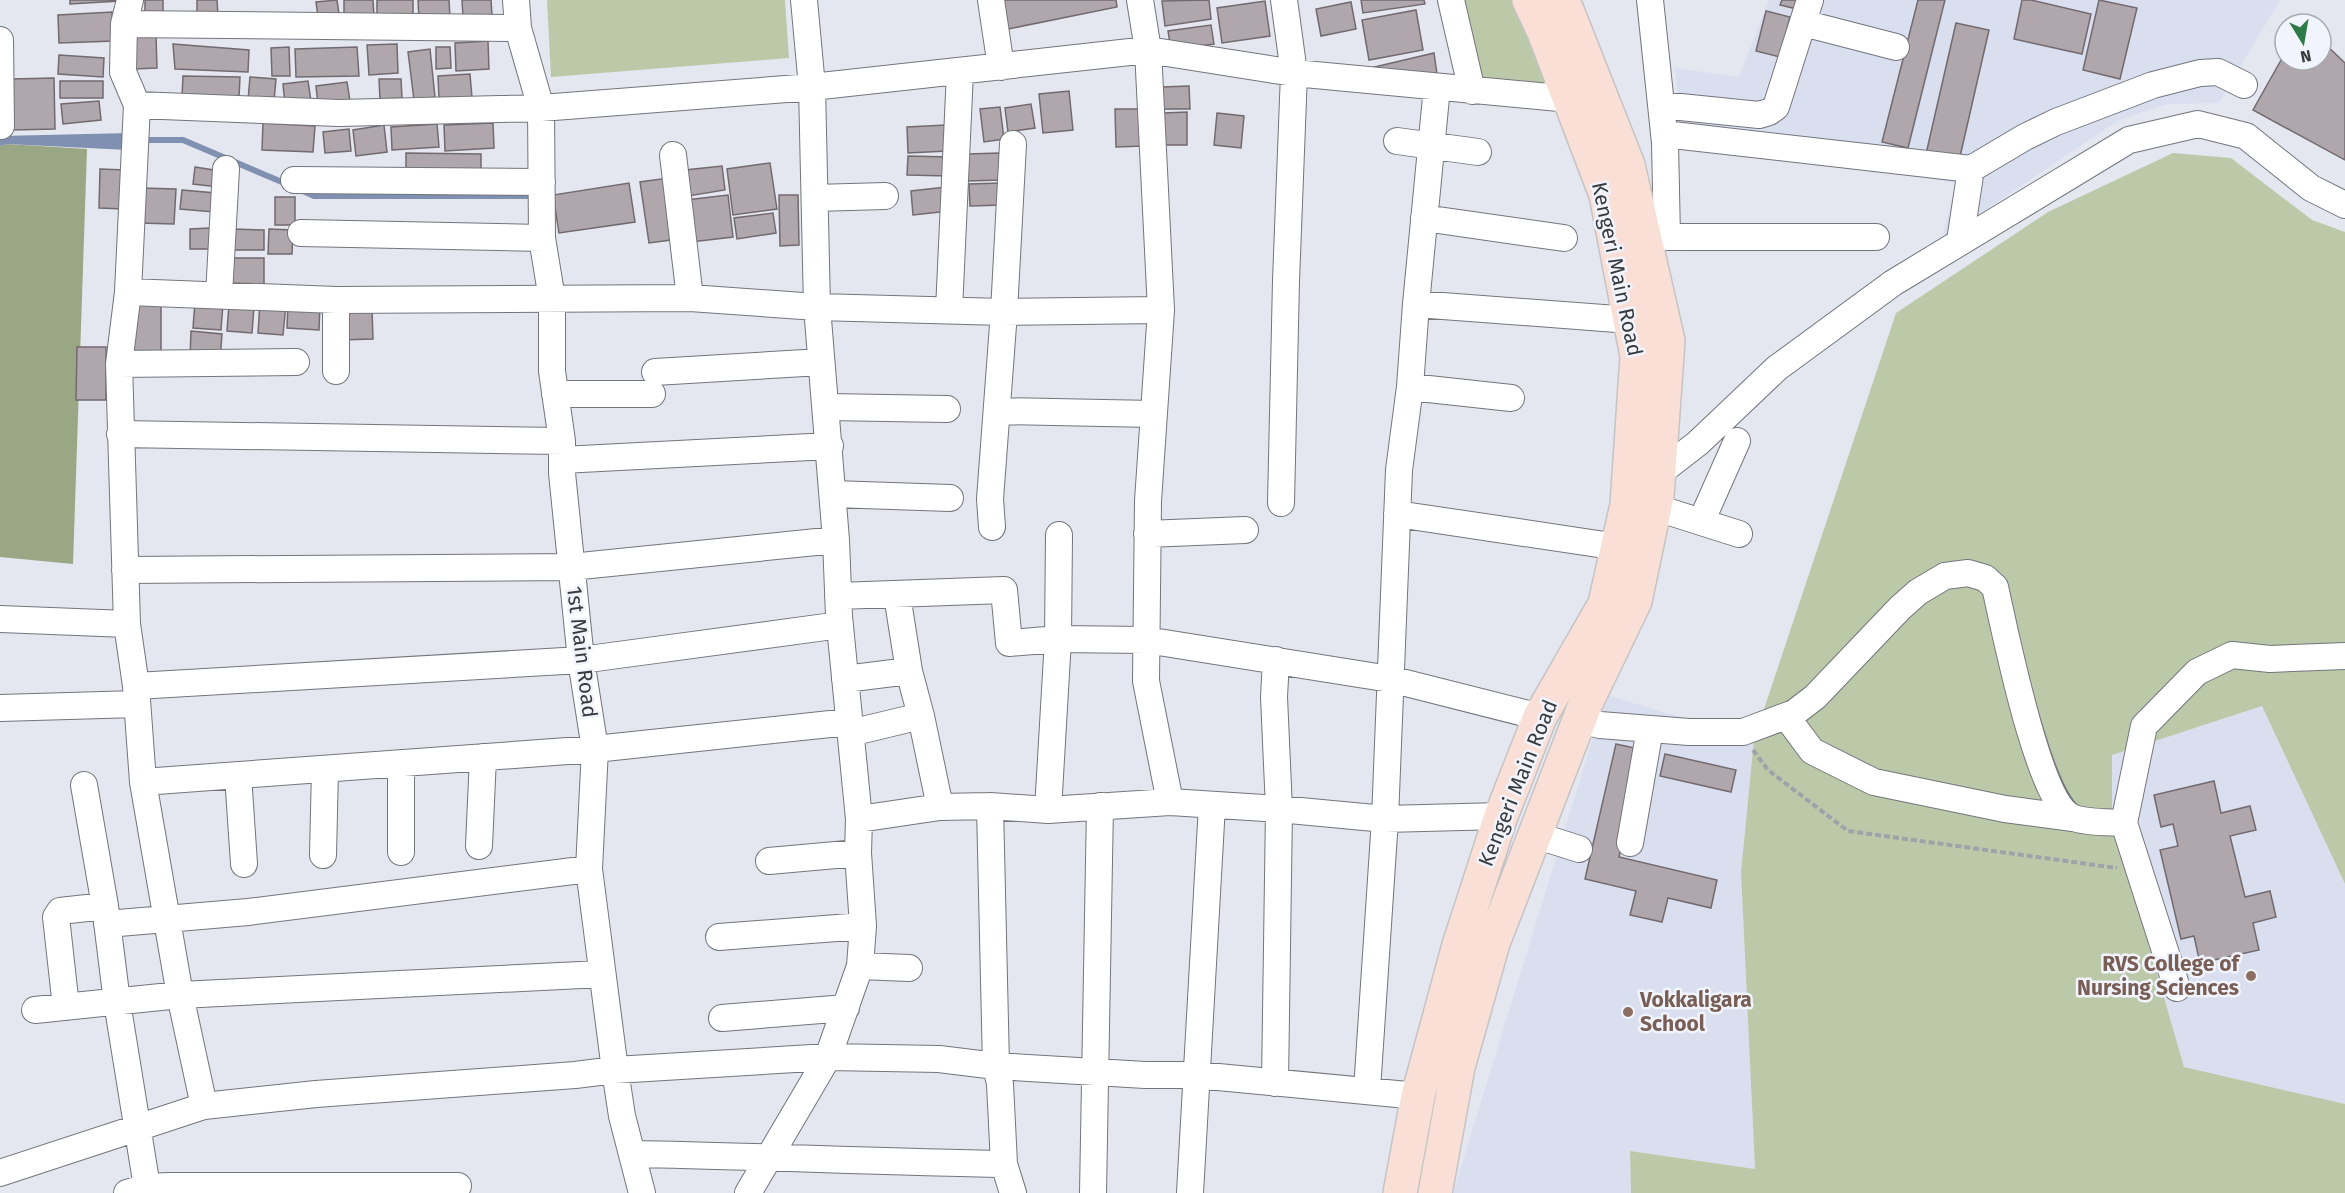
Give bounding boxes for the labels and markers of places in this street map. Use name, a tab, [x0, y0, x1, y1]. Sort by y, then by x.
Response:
place label: RVS College of Nursing Sciences	[2077, 951, 2242, 1001]
marker: RVS College of Nursing Sciences	[2244, 969, 2258, 983]
place label: Vokkaligara School	[1639, 987, 1752, 1037]
marker: Vokkaligara School	[1621, 1005, 1635, 1019]

